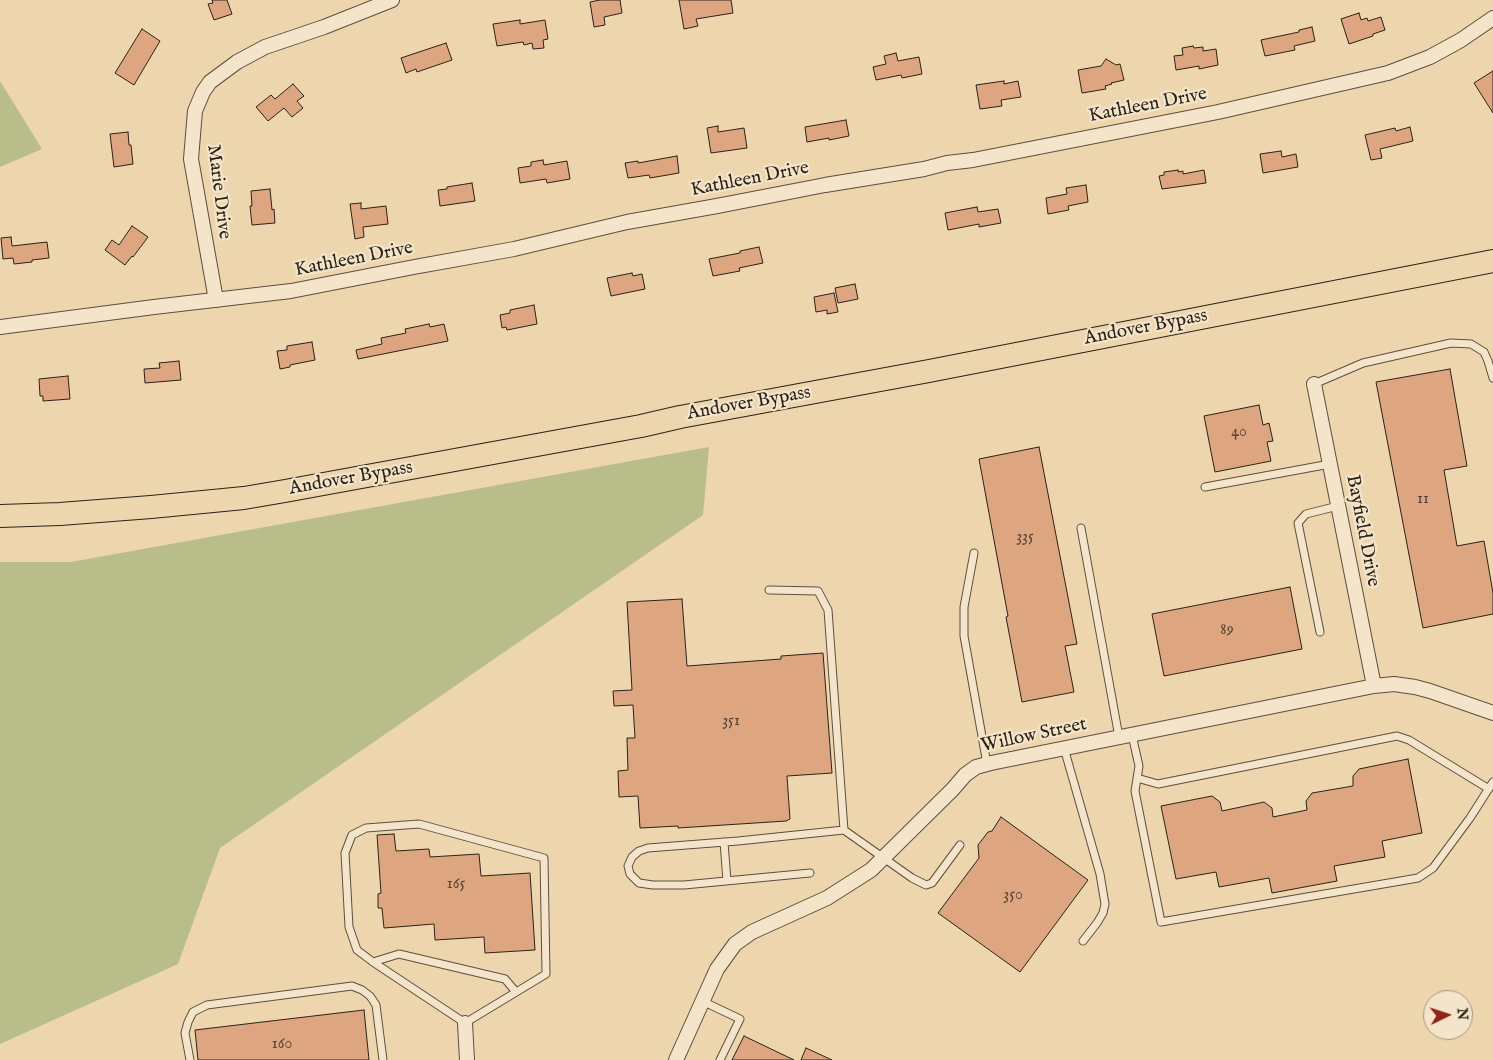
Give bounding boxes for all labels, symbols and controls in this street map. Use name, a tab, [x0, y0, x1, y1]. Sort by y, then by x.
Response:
street label: Kathleen Drive	[1087, 83, 1209, 129]
street label: Marie Drive	[201, 143, 235, 241]
street label: Kathleen Drive	[689, 157, 811, 203]
street label: Kathleen Drive	[293, 237, 415, 283]
street label: Andover Bypass	[1082, 305, 1210, 351]
street label: Andover Bypass	[685, 382, 813, 426]
house number: 40	[1231, 423, 1247, 443]
street label: Andover Bypass	[287, 457, 415, 501]
street label: Bayfield Drive	[1340, 473, 1384, 589]
house number: 11	[1417, 490, 1429, 510]
house number: 335	[1016, 528, 1034, 548]
house number: 89	[1220, 621, 1234, 641]
house number: 351	[722, 712, 740, 732]
street label: Willow Street	[979, 714, 1089, 758]
house number: 165	[447, 875, 465, 895]
house number: 350	[1003, 886, 1023, 906]
north arrow	[1423, 990, 1473, 1040]
text: N	[1453, 1007, 1471, 1021]
house number: 160	[272, 1035, 292, 1055]

